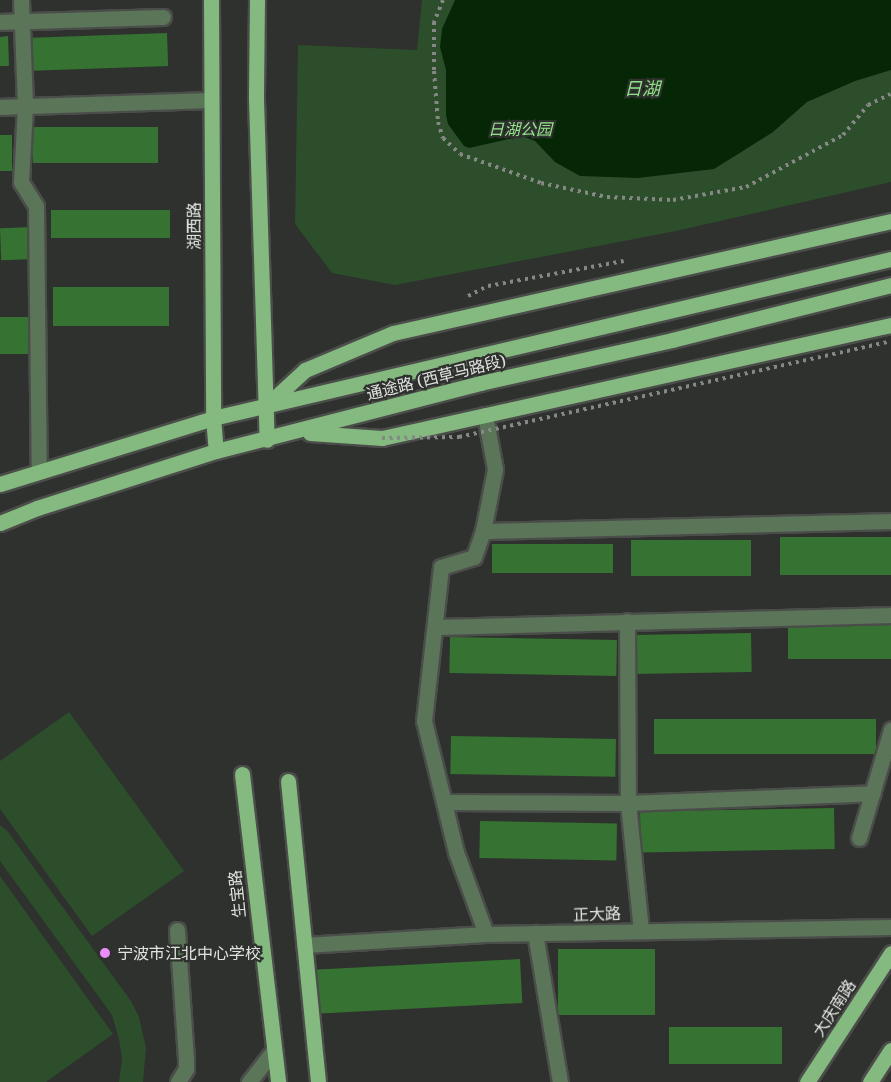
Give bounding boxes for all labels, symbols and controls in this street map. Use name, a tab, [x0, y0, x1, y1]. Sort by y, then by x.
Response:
water label: 日湖	[624, 77, 660, 99]
park label: 日湖公园	[488, 119, 552, 139]
street label: 湖西路	[184, 202, 204, 250]
street label: 通途路 (西草马路段)	[364, 350, 508, 404]
street label: 生宝路	[225, 869, 249, 919]
street label: 正大路	[573, 904, 621, 924]
place label: 宁波市江北中心学校	[117, 943, 261, 963]
marker: 宁波市江北中心学校	[98, 946, 112, 960]
street label: 大庆南路	[809, 976, 859, 1040]

